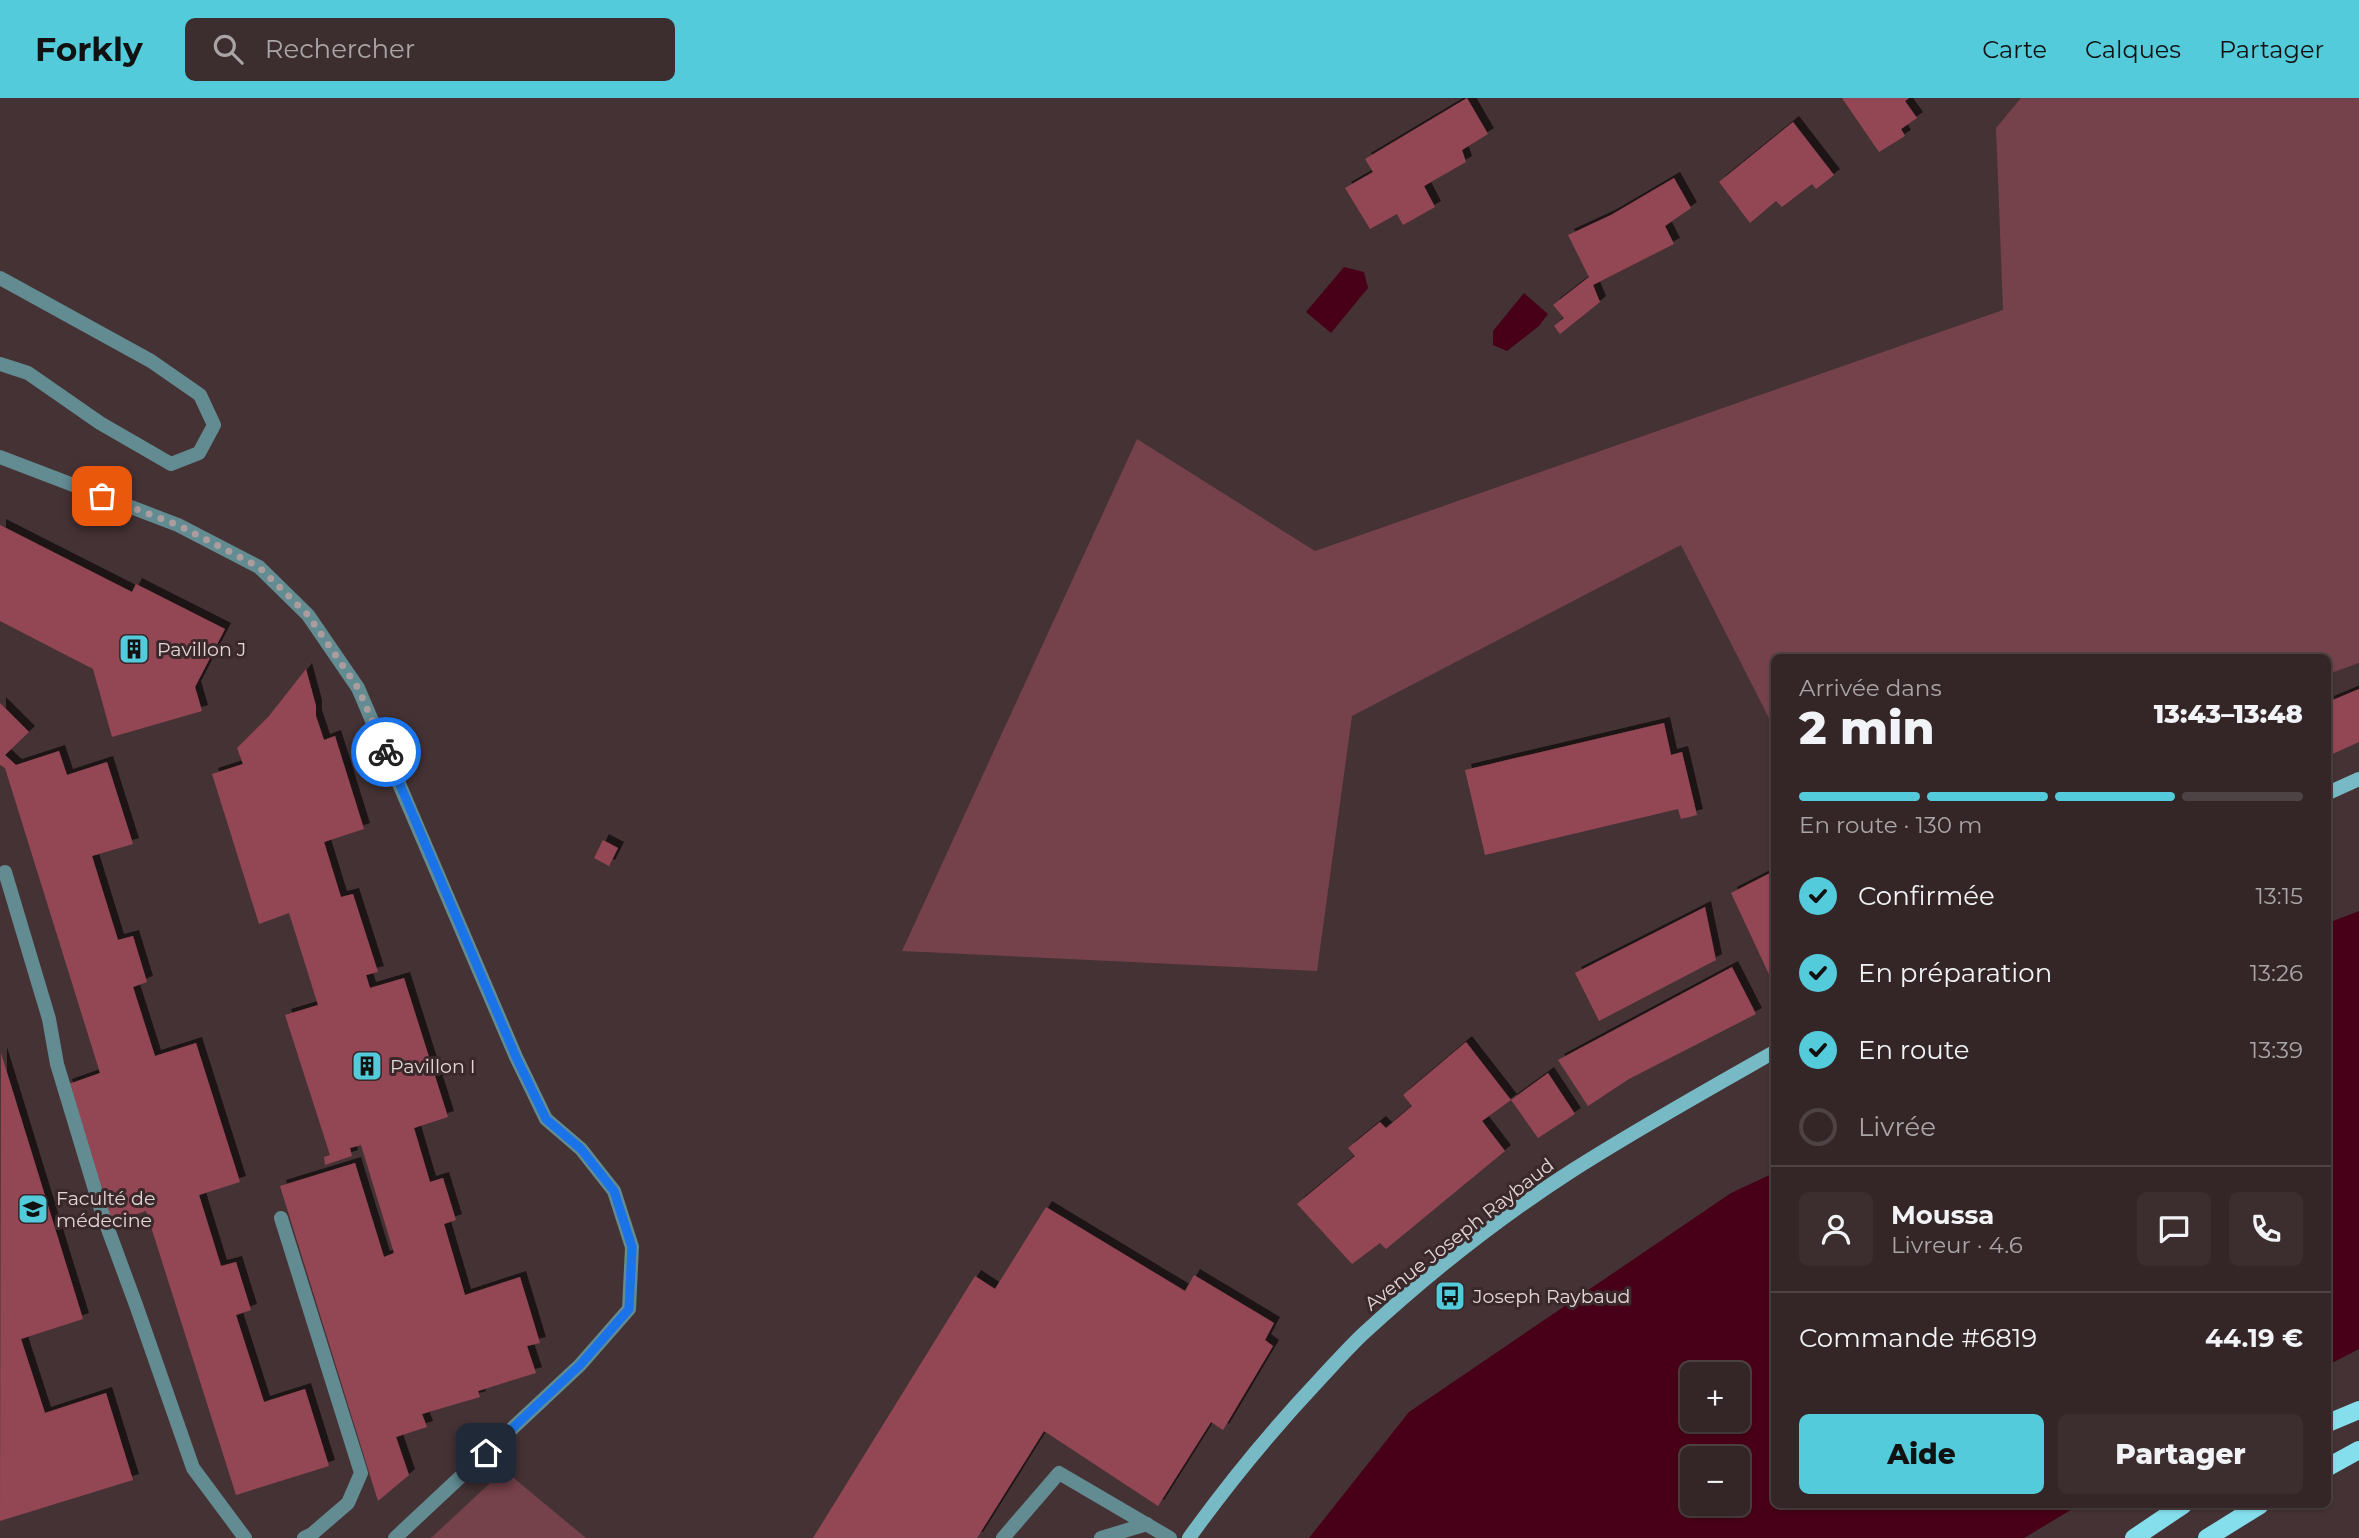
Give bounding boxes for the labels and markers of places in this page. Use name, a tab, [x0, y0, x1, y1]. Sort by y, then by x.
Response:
pin	[72, 466, 132, 526]
building icon: Pavillon J	[117, 632, 151, 666]
place label: Pavillon J	[157, 638, 246, 661]
building icon: Pavillon I	[350, 1049, 384, 1083]
place label: Pavillon I	[390, 1055, 475, 1078]
place label: Faculté de médecine	[56, 1187, 155, 1232]
school or university icon: Faculté de médecine	[16, 1192, 50, 1226]
bus stop icon: Joseph Raybaud	[1433, 1279, 1467, 1313]
place label: Joseph Raybaud	[1473, 1285, 1630, 1307]
pin	[456, 1423, 516, 1483]

